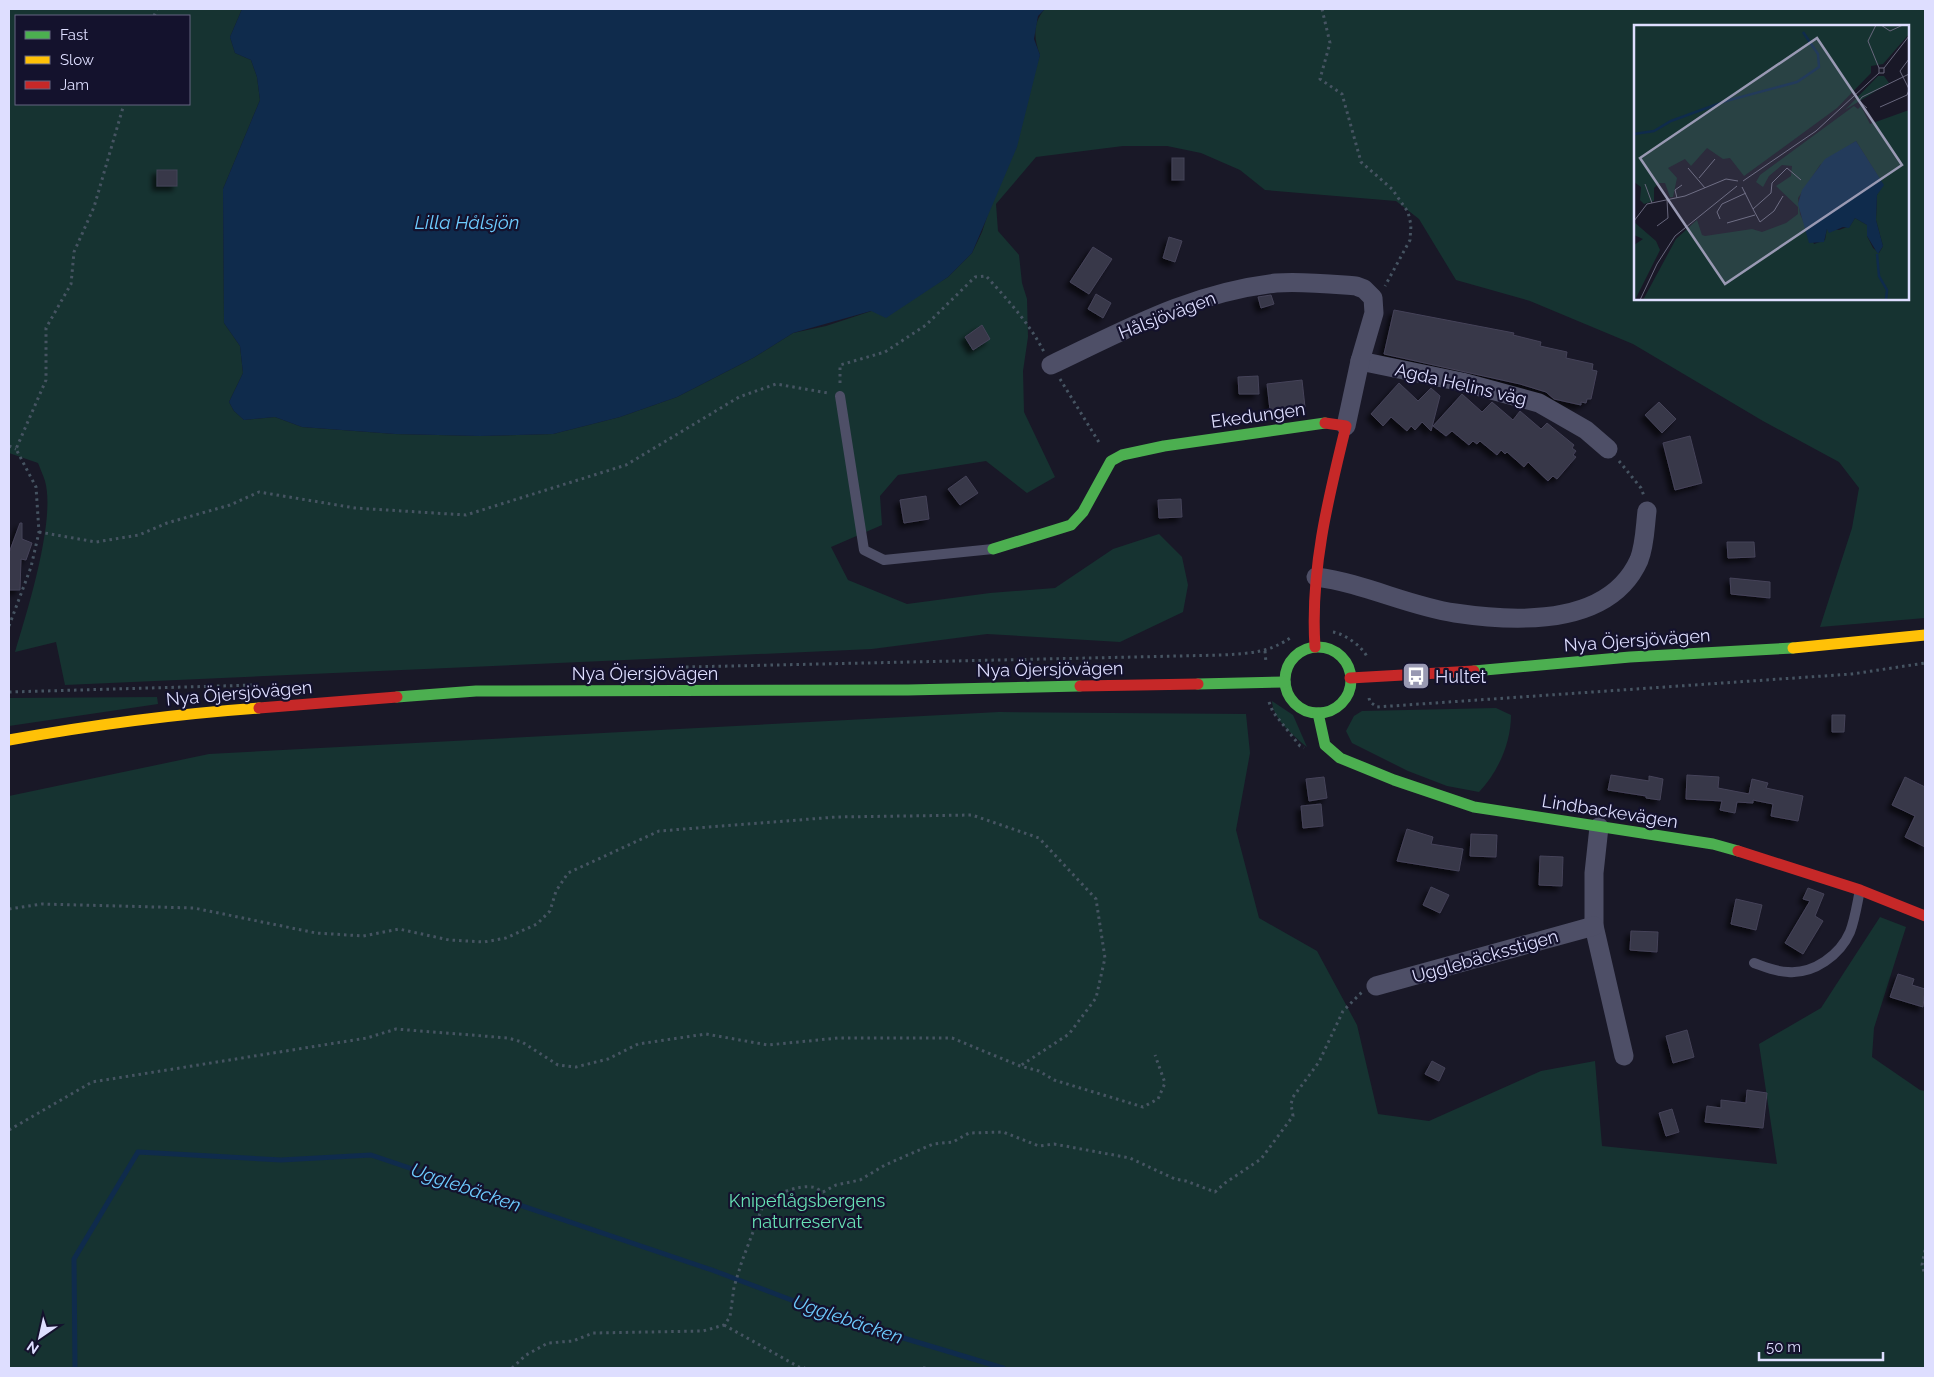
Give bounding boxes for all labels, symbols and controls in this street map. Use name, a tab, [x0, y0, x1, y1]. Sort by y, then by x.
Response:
legend	[15, 15, 190, 105]
inset map	[1634, 25, 1909, 300]
text: Fast	[60, 26, 88, 44]
text: Slow	[60, 51, 94, 69]
text: Jam	[60, 76, 89, 94]
water label: Lilla Hålsjön	[415, 211, 520, 233]
street label: Hålsjövägen	[1115, 287, 1219, 343]
street label: Agda Helins väg	[1393, 359, 1529, 409]
street label: Ekedungen	[1209, 398, 1307, 432]
street label: Nya Öjersjövägen	[1563, 624, 1711, 656]
street label: Nya Öjersjövägen	[976, 657, 1124, 681]
bus stop icon: Hultet	[1401, 661, 1431, 691]
street label: Nya Öjersjövägen	[572, 663, 718, 684]
place label: Hultet	[1435, 666, 1486, 687]
street label: Nya Öjersjövägen	[165, 676, 313, 710]
street label: Lindbackevägen	[1540, 790, 1680, 832]
street label: Ugglebäcksstigen	[1410, 925, 1560, 987]
water label: Ugglebäcken	[408, 1158, 524, 1216]
park label: Knipeflågsbergens naturreservat	[729, 1190, 885, 1232]
water label: Ugglebäcken	[790, 1290, 906, 1348]
north arrow	[15, 1312, 65, 1362]
scale bar	[1759, 1330, 1883, 1362]
text: N	[24, 1338, 42, 1357]
text: 50 m	[1766, 1338, 1801, 1356]

